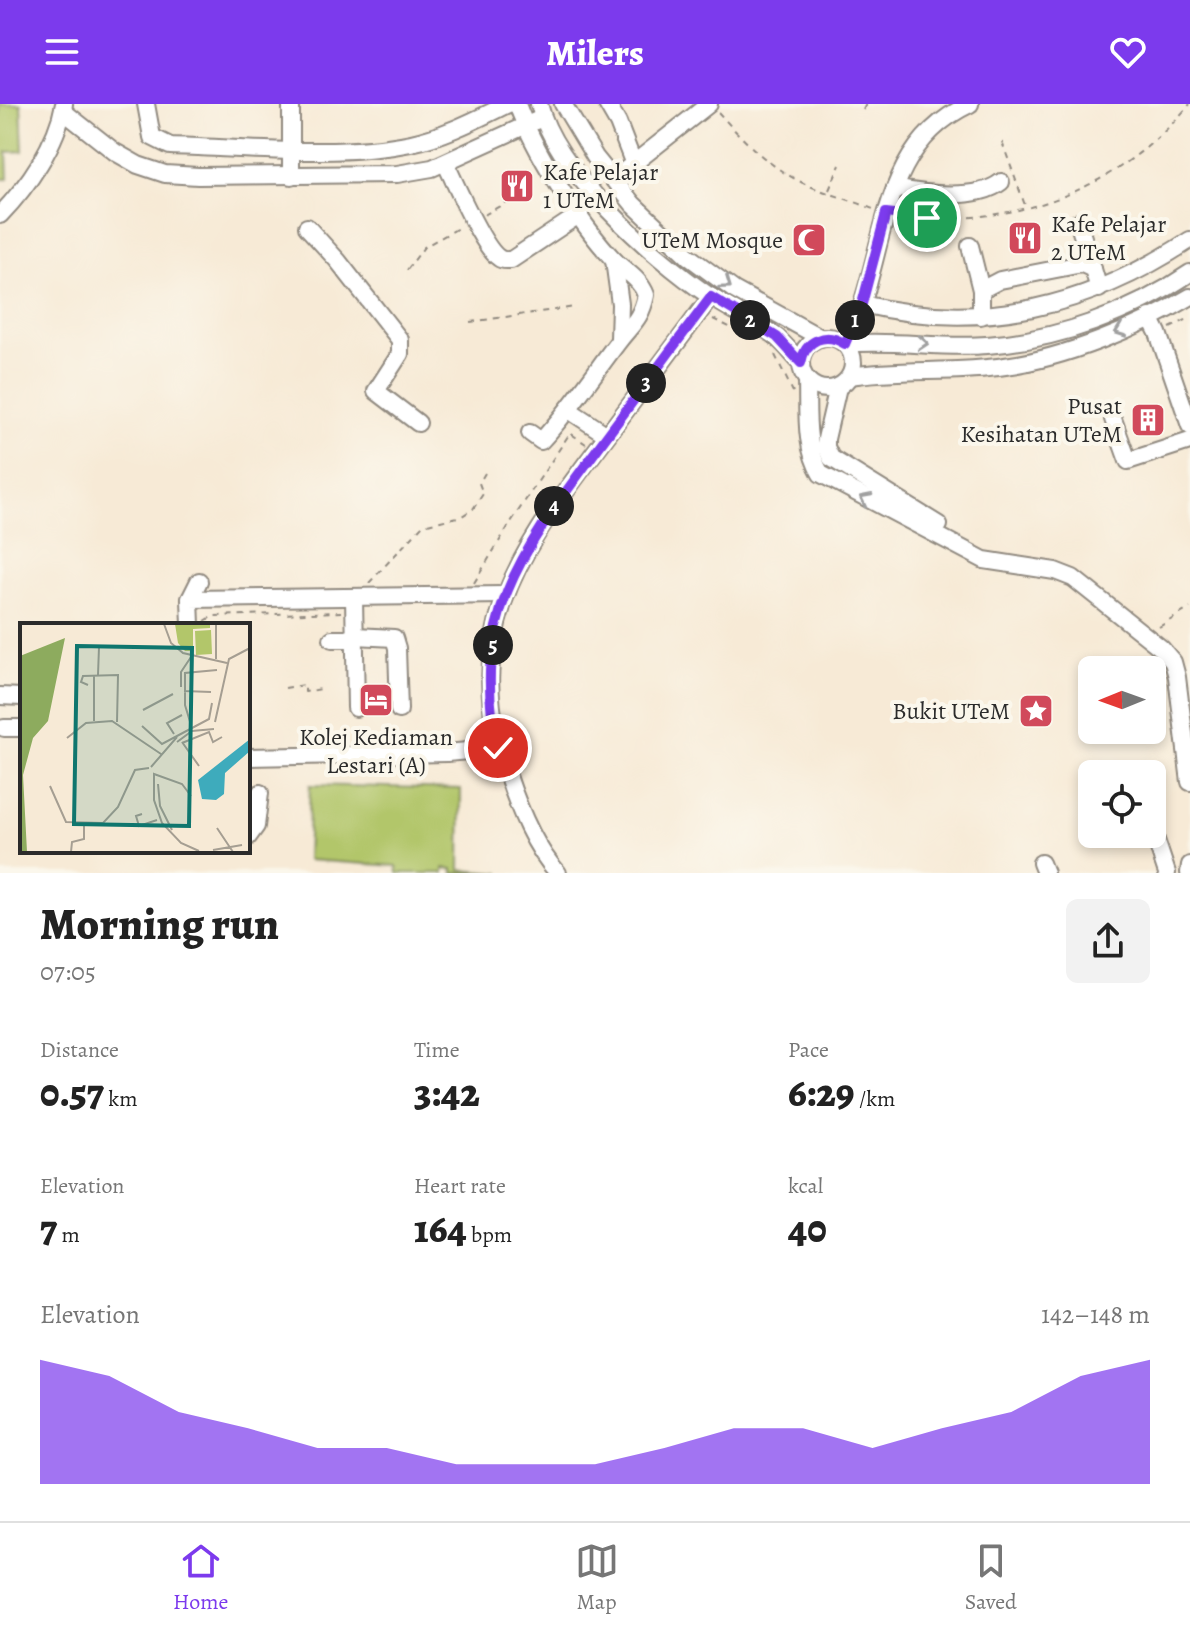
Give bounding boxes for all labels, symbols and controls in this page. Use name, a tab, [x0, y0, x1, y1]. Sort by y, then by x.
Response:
text: Milers	[546, 28, 644, 77]
icon: menu	[40, 30, 84, 74]
icon: heart	[1106, 30, 1150, 74]
place label: Kafe Pelajar 1 UTeM	[543, 156, 658, 216]
restaurant icon: Kafe Pelajar 1 UTeM	[498, 167, 536, 205]
pin	[893, 184, 961, 252]
icon: arrive	[905, 196, 949, 240]
place label: Kafe Pelajar 2 UTeM	[1051, 208, 1166, 268]
restaurant icon: Kafe Pelajar 2 UTeM	[1006, 219, 1044, 257]
mosque icon: UTeM Mosque	[790, 221, 828, 259]
place label: UTeM Mosque	[642, 224, 783, 256]
one-way arrow	[718, 274, 732, 289]
pin: 2	[730, 300, 770, 340]
pin: 1	[835, 300, 875, 340]
text: 2	[745, 305, 755, 335]
text: 1	[851, 305, 859, 335]
one-way arrow	[1114, 321, 1128, 338]
one-way arrow	[917, 334, 930, 351]
pin: 3	[626, 363, 666, 403]
text: 3	[641, 368, 651, 398]
place label: Pusat Kesihatan UTeM	[960, 390, 1122, 450]
building icon: Pusat Kesihatan UTeM	[1129, 401, 1167, 439]
pin: 4	[534, 486, 574, 526]
text: 4	[549, 491, 559, 521]
one-way arrow	[859, 493, 874, 508]
inset map	[20, 623, 250, 853]
pin: 5	[473, 625, 513, 665]
text: 5	[488, 630, 498, 660]
north arrow	[1078, 656, 1166, 744]
map controls	[1078, 656, 1166, 848]
hotel icon: Kolej Kediaman Lestari (A)	[357, 681, 395, 719]
place icon: Bukit UTeM	[1017, 692, 1055, 730]
place label: Bukit UTeM	[892, 695, 1010, 727]
pin	[464, 714, 532, 782]
place label: Kolej Kediaman Lestari (A)	[299, 721, 453, 781]
icon: check	[476, 726, 520, 770]
button: locate	[1078, 760, 1166, 848]
text: Morning run	[40, 894, 279, 954]
button: share	[1066, 899, 1150, 983]
text: 07:05	[40, 954, 96, 989]
text: Distance	[40, 1035, 119, 1065]
text: Time	[414, 1035, 460, 1065]
text: Pace	[788, 1035, 829, 1065]
text: 0.57	[40, 1065, 104, 1120]
text: 3:42	[414, 1065, 480, 1120]
text: 6:29	[788, 1065, 855, 1120]
text: km	[104, 1084, 138, 1114]
text: /km	[855, 1084, 895, 1114]
text: Elevation	[40, 1171, 124, 1201]
text: Heart rate	[414, 1171, 506, 1201]
text: kcal	[788, 1171, 823, 1201]
text: 7	[40, 1201, 57, 1256]
text: 164	[414, 1201, 467, 1256]
text: 40	[788, 1201, 827, 1256]
text: m	[57, 1220, 80, 1250]
text: bpm	[467, 1220, 512, 1250]
text: Elevation	[40, 1297, 140, 1332]
text: 142–148 m	[1041, 1297, 1150, 1332]
tab: Home	[173, 1539, 228, 1617]
tab: Map	[575, 1539, 619, 1617]
tab: Saved	[965, 1539, 1017, 1617]

